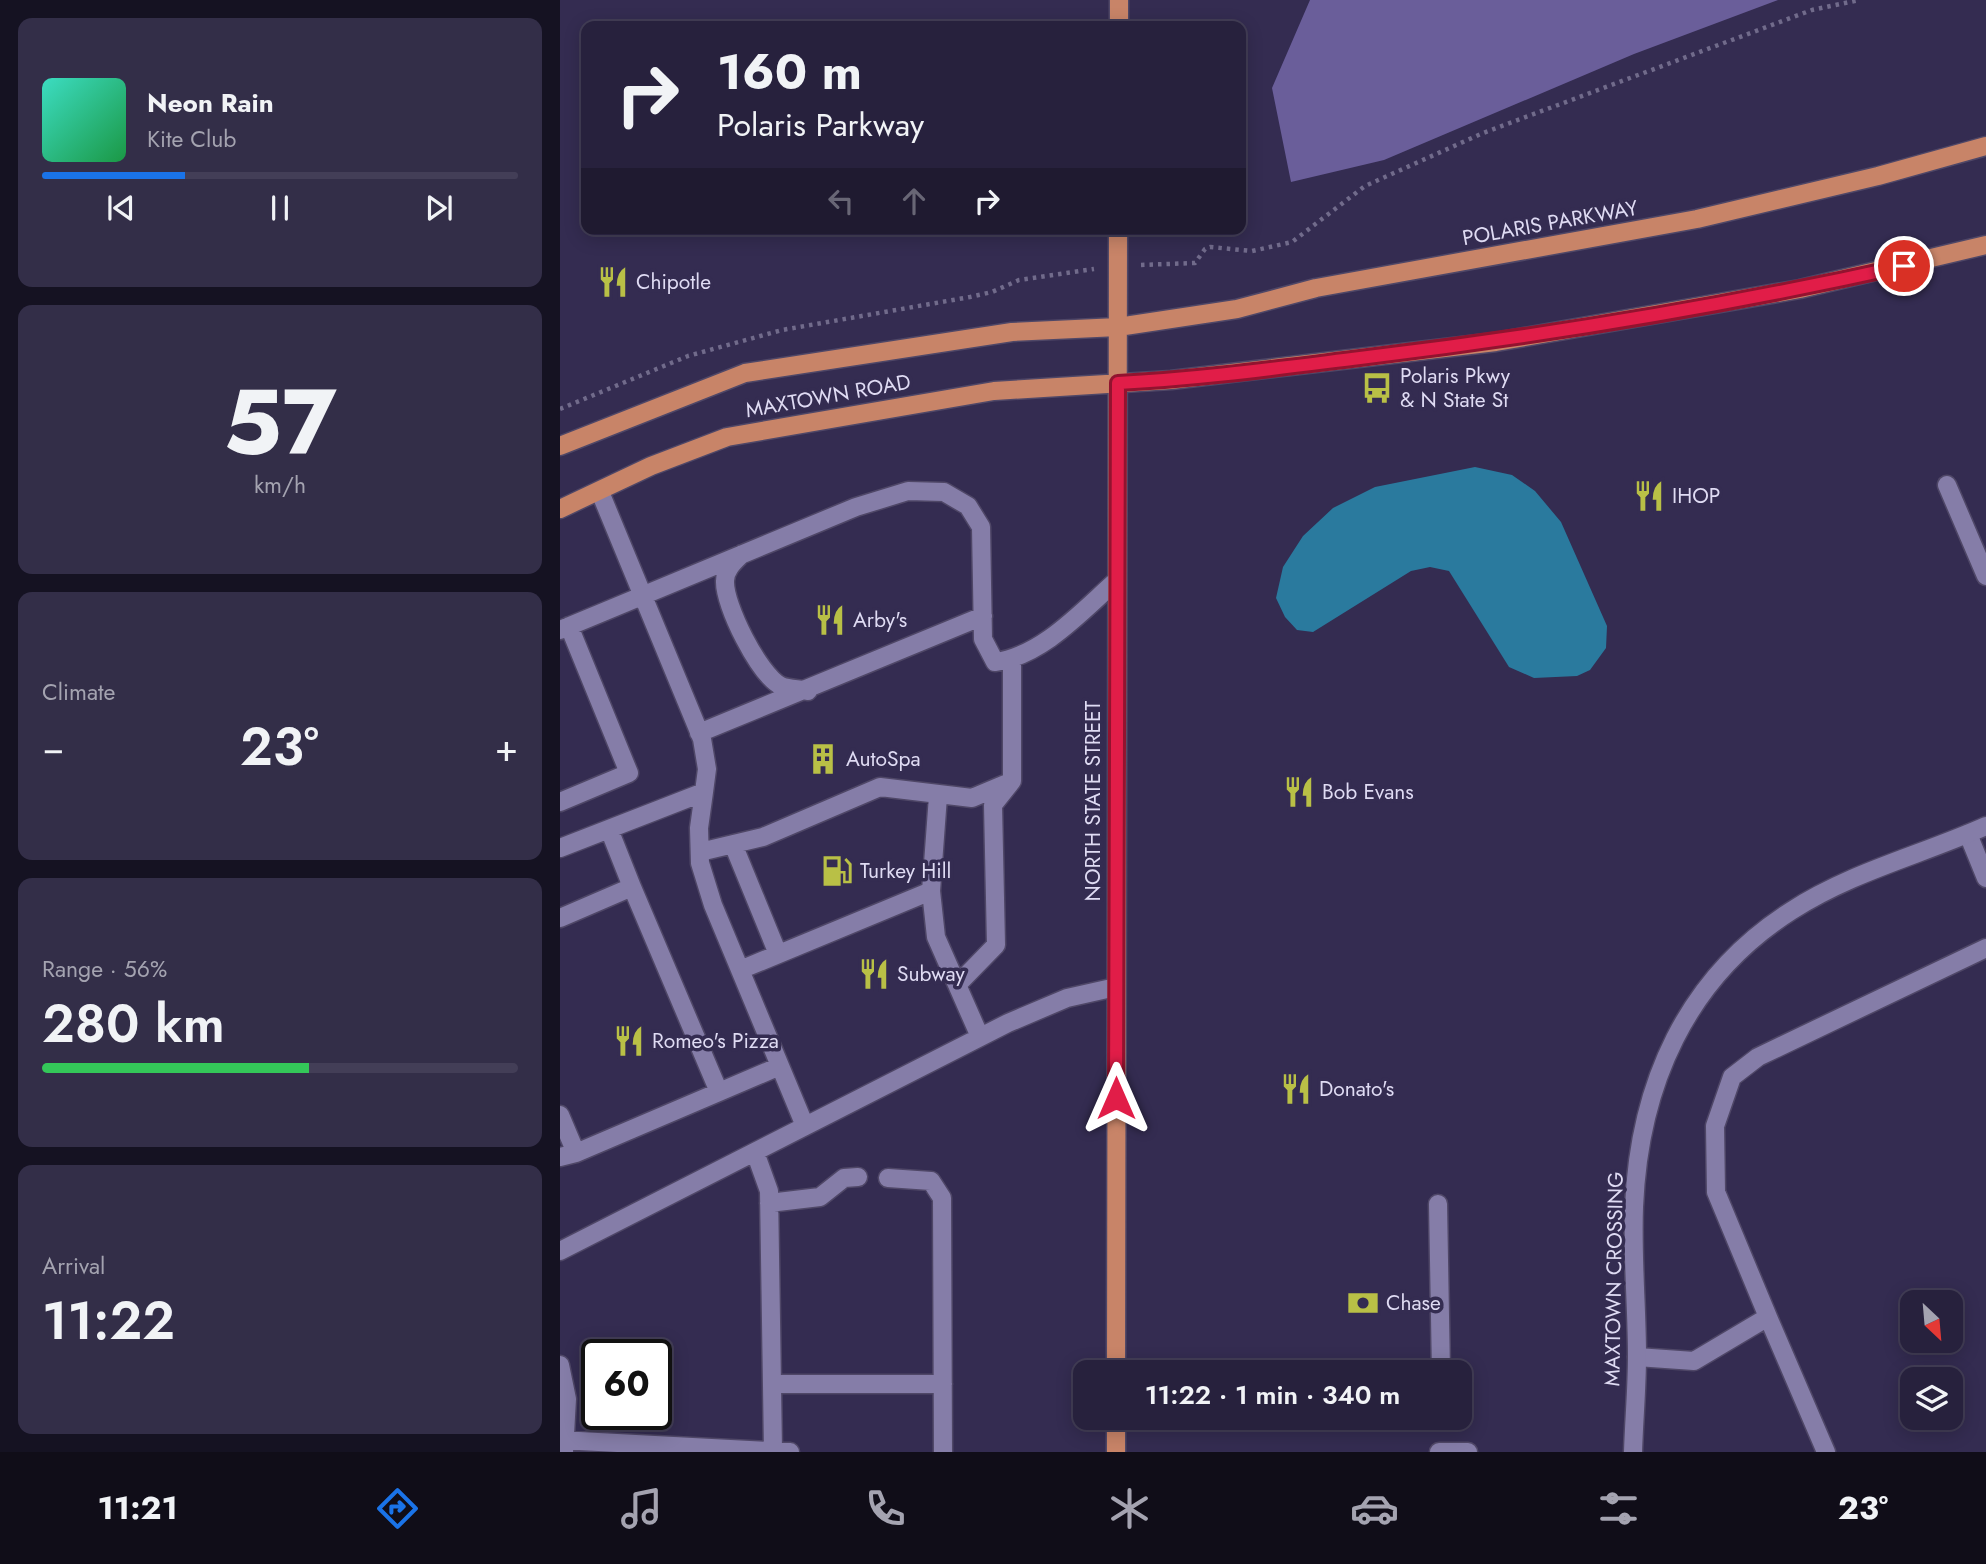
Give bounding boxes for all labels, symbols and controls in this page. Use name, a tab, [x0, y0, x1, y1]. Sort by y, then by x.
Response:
text: 160 m	[717, 37, 862, 107]
icon: right	[602, 49, 693, 140]
text: Neon Rain	[147, 84, 274, 122]
text: Polaris Parkway	[717, 102, 924, 148]
text: Kite Club	[147, 122, 236, 156]
icon: left	[822, 182, 860, 220]
icon: ahead	[895, 182, 933, 220]
icon: right	[968, 182, 1006, 220]
icon: previous	[102, 189, 140, 227]
icon: pause	[261, 189, 299, 227]
icon: next	[420, 189, 458, 227]
street label: POLARIS PARKWAY	[1460, 193, 1640, 253]
pin	[1874, 236, 1934, 296]
icon: arrive	[1885, 247, 1923, 285]
restaurant icon: Chipotle	[596, 265, 630, 299]
place label: Chipotle	[636, 267, 711, 297]
text: 57	[223, 357, 337, 488]
place label: Polaris Pkwy & N State St	[1400, 361, 1511, 415]
street label: MAXTOWN ROAD	[743, 367, 913, 425]
bus stop icon: Polaris Pkwy & N State St	[1360, 371, 1394, 405]
text: km/h	[254, 468, 306, 502]
restaurant icon: IHOP	[1632, 479, 1666, 513]
place label: IHOP	[1672, 481, 1720, 511]
restaurant icon: Arby's	[813, 603, 847, 637]
place label: Arby's	[853, 605, 907, 635]
text: Climate	[42, 675, 115, 709]
street label: NORTH STATE STREET	[1078, 700, 1108, 901]
text: 23°	[240, 709, 319, 785]
text: −	[42, 720, 64, 775]
text: +	[495, 720, 518, 775]
building icon: AutoSpa	[806, 742, 840, 776]
place label: AutoSpa	[846, 744, 921, 774]
restaurant icon: Bob Evans	[1282, 775, 1316, 809]
place label: Bob Evans	[1322, 777, 1414, 807]
fuel station icon: Turkey Hill	[820, 854, 854, 888]
place label: Turkey Hill	[860, 856, 951, 886]
text: Range · 56%	[42, 952, 167, 986]
restaurant icon: Subway	[857, 957, 891, 991]
place label: Subway	[897, 959, 965, 989]
text: 280 km	[42, 986, 225, 1062]
restaurant icon: Romeo's Pizza	[612, 1024, 646, 1058]
place label: Romeo's Pizza	[652, 1026, 779, 1056]
position arrow	[1079, 1061, 1153, 1135]
restaurant icon: Donato's	[1279, 1072, 1313, 1106]
place label: Donato's	[1319, 1074, 1394, 1104]
street label: MAXTOWN CROSSING	[1597, 1171, 1631, 1387]
text: Arrival	[42, 1249, 105, 1283]
text: 11:22	[42, 1283, 175, 1359]
bank icon: Chase	[1346, 1286, 1380, 1320]
place label: Chase	[1386, 1288, 1441, 1318]
north arrow	[1900, 1290, 1964, 1353]
map controls	[1900, 1290, 1963, 1430]
speed limit sign: 60	[581, 1339, 672, 1430]
button: layers	[1900, 1367, 1963, 1430]
text: 11:22 · 1 min · 340 m	[1145, 1376, 1400, 1414]
icon: directions	[373, 1484, 422, 1533]
icon: music	[617, 1484, 666, 1533]
icon: phone	[861, 1484, 910, 1533]
icon: climate	[1105, 1484, 1154, 1533]
icon: car	[1350, 1484, 1399, 1533]
icon: filters	[1594, 1484, 1643, 1533]
text: 11:21	[98, 1485, 178, 1531]
text: 23°	[1838, 1485, 1888, 1531]

